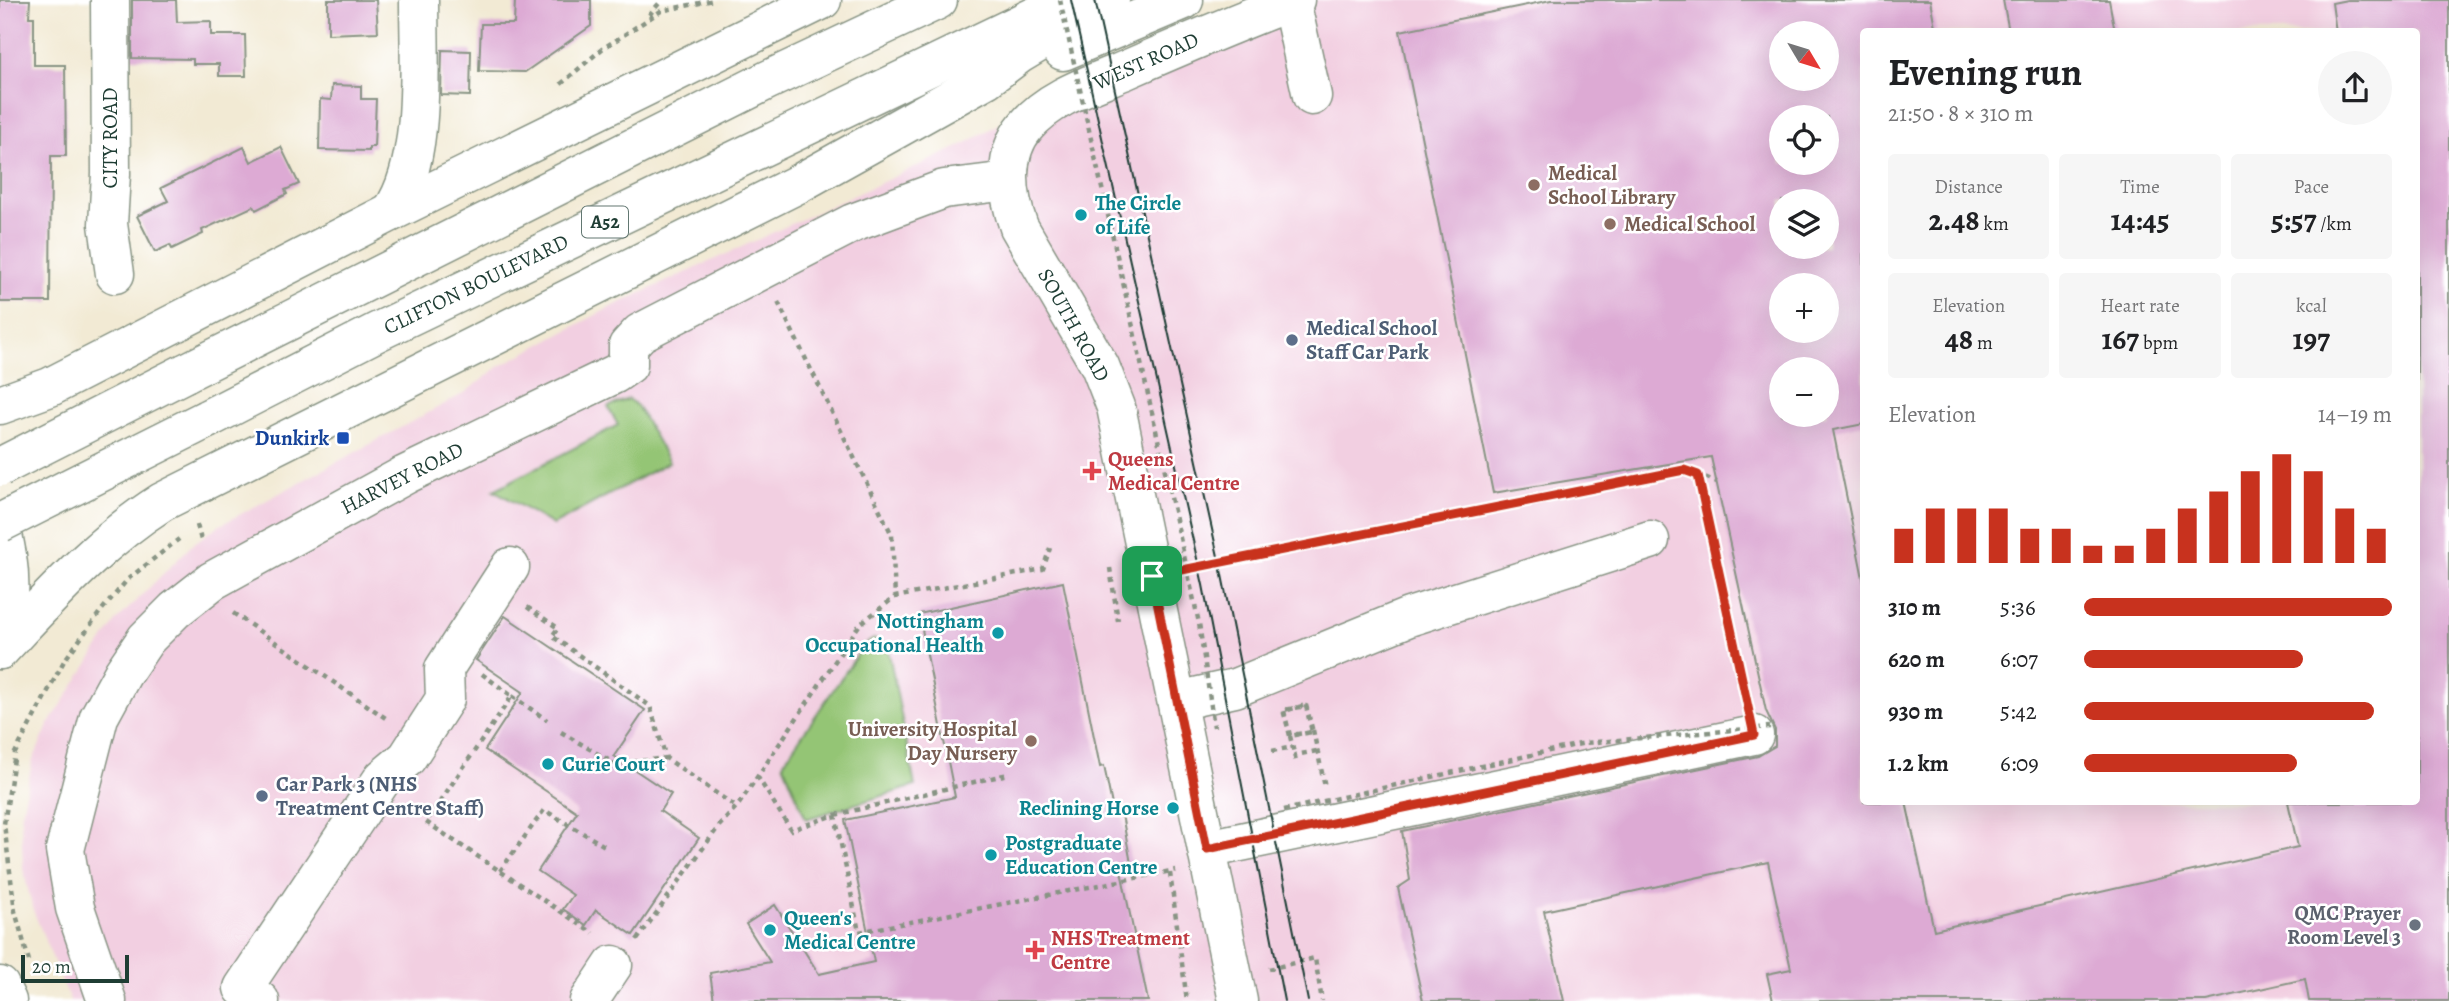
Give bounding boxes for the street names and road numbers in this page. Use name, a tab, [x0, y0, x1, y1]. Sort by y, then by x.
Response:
street label: WEST ROAD	[1088, 25, 1203, 97]
street label: CITY ROAD	[96, 87, 124, 189]
road number: A52	[582, 206, 628, 238]
street label: CLIFTON BOULEVARD	[379, 227, 573, 341]
street label: SOUTH ROAD	[1031, 263, 1117, 387]
street label: HARVEY ROAD	[336, 435, 468, 521]

